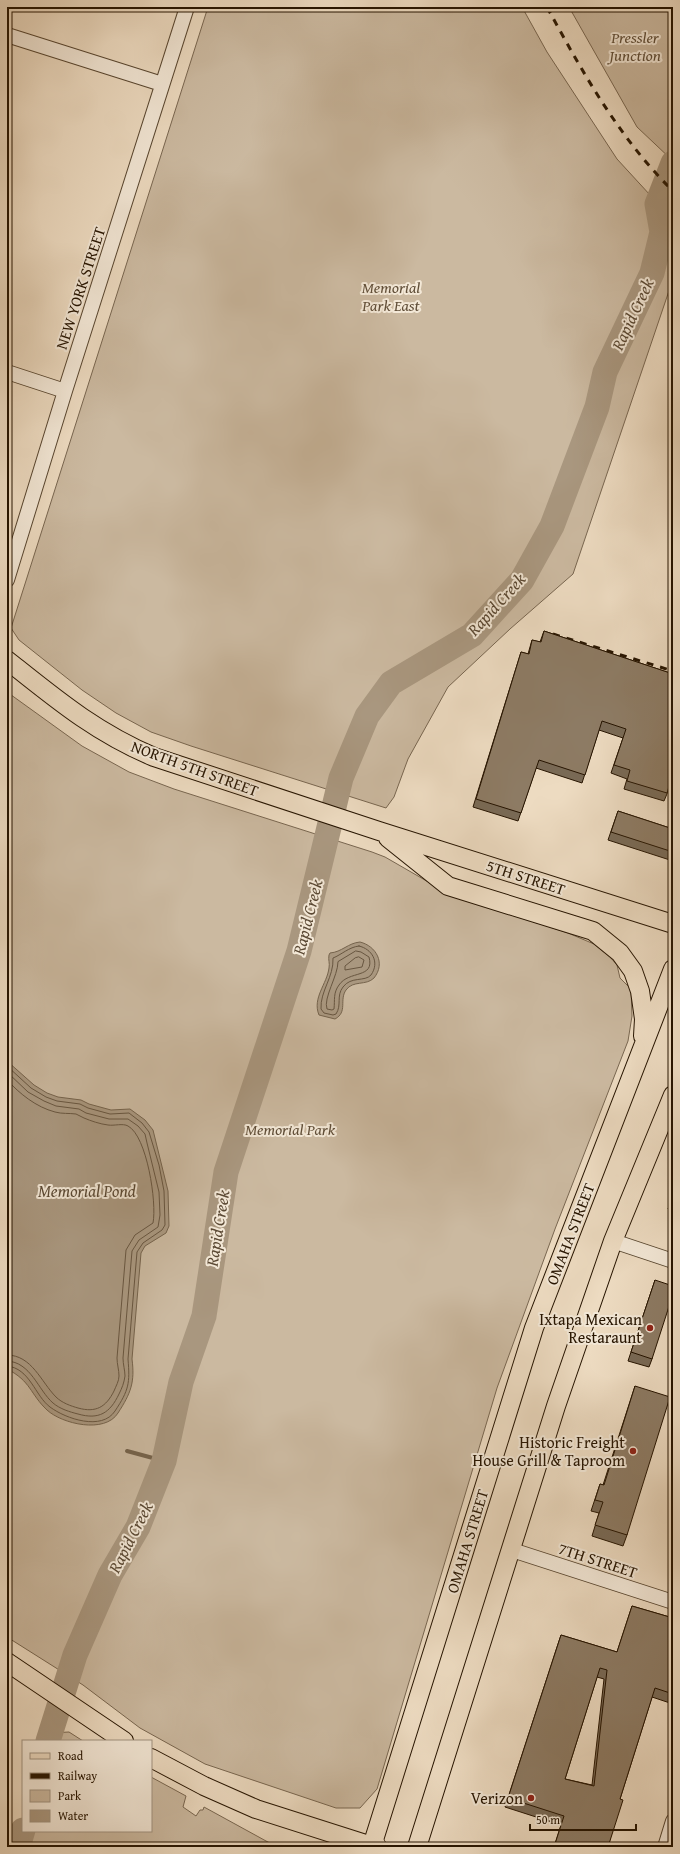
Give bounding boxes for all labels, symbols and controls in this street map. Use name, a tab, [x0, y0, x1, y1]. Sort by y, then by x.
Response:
park label: Pressler Junction	[606, 25, 661, 67]
street label: NEW YORK STREET	[49, 224, 111, 352]
water label: Rapid Creek	[604, 274, 660, 355]
park label: Memorial Park East	[361, 275, 421, 317]
water label: Rapid Creek	[460, 567, 531, 642]
street label: NORTH 5TH STREET	[128, 734, 262, 802]
street label: 5TH STREET	[483, 853, 569, 901]
water label: Rapid Creek	[285, 876, 328, 958]
park label: Memorial Park	[245, 1117, 336, 1141]
water label: Memorial Pond	[38, 1178, 136, 1203]
street label: OMAHA STREET	[540, 1179, 600, 1288]
water label: Rapid Creek	[198, 1188, 235, 1269]
place label: Ixtapa Mexican Restaraunt	[539, 1307, 642, 1349]
marker: Ixtapa Mexican Restaraunt	[645, 1323, 655, 1333]
place label: Historic Freight House Grill & Taproom	[473, 1430, 625, 1472]
marker: Historic Freight House Grill & Taproom	[628, 1446, 638, 1456]
street label: OMAHA STREET	[440, 1486, 494, 1596]
water label: Rapid Creek	[101, 1497, 159, 1578]
street label: 7TH STREET	[555, 1536, 641, 1584]
legend	[22, 1740, 152, 1832]
text: Road	[58, 1747, 84, 1764]
text: Railway	[58, 1767, 97, 1784]
place label: Verizon	[471, 1786, 523, 1810]
text: Park	[58, 1787, 82, 1804]
marker: Verizon	[526, 1793, 536, 1803]
scale bar	[530, 1806, 636, 1832]
text: Water	[58, 1807, 88, 1824]
text: 50 m	[536, 1811, 560, 1828]

